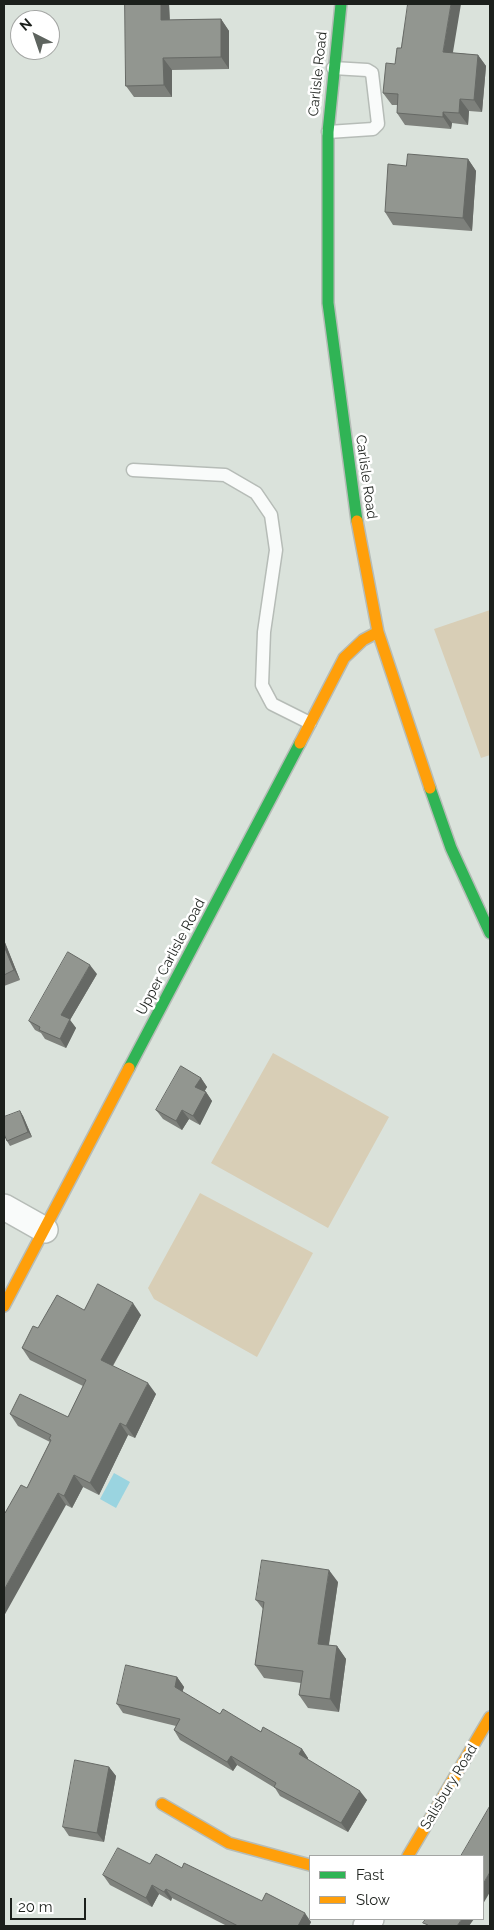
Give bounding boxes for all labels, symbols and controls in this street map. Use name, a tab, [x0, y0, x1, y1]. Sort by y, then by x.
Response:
north arrow	[10, 10, 60, 60]
text: N	[17, 15, 35, 34]
street label: Carlisle Road	[305, 31, 331, 117]
street label: Carlisle Road	[352, 434, 380, 520]
street label: Upper Carlisle Road	[133, 896, 209, 1018]
street label: Salisbury Road	[417, 1741, 481, 1833]
legend	[309, 1855, 484, 1920]
text: Fast	[356, 1866, 384, 1884]
scale bar	[12, 1888, 89, 1920]
text: Slow	[356, 1891, 390, 1909]
text: 20 m	[18, 1898, 53, 1916]

